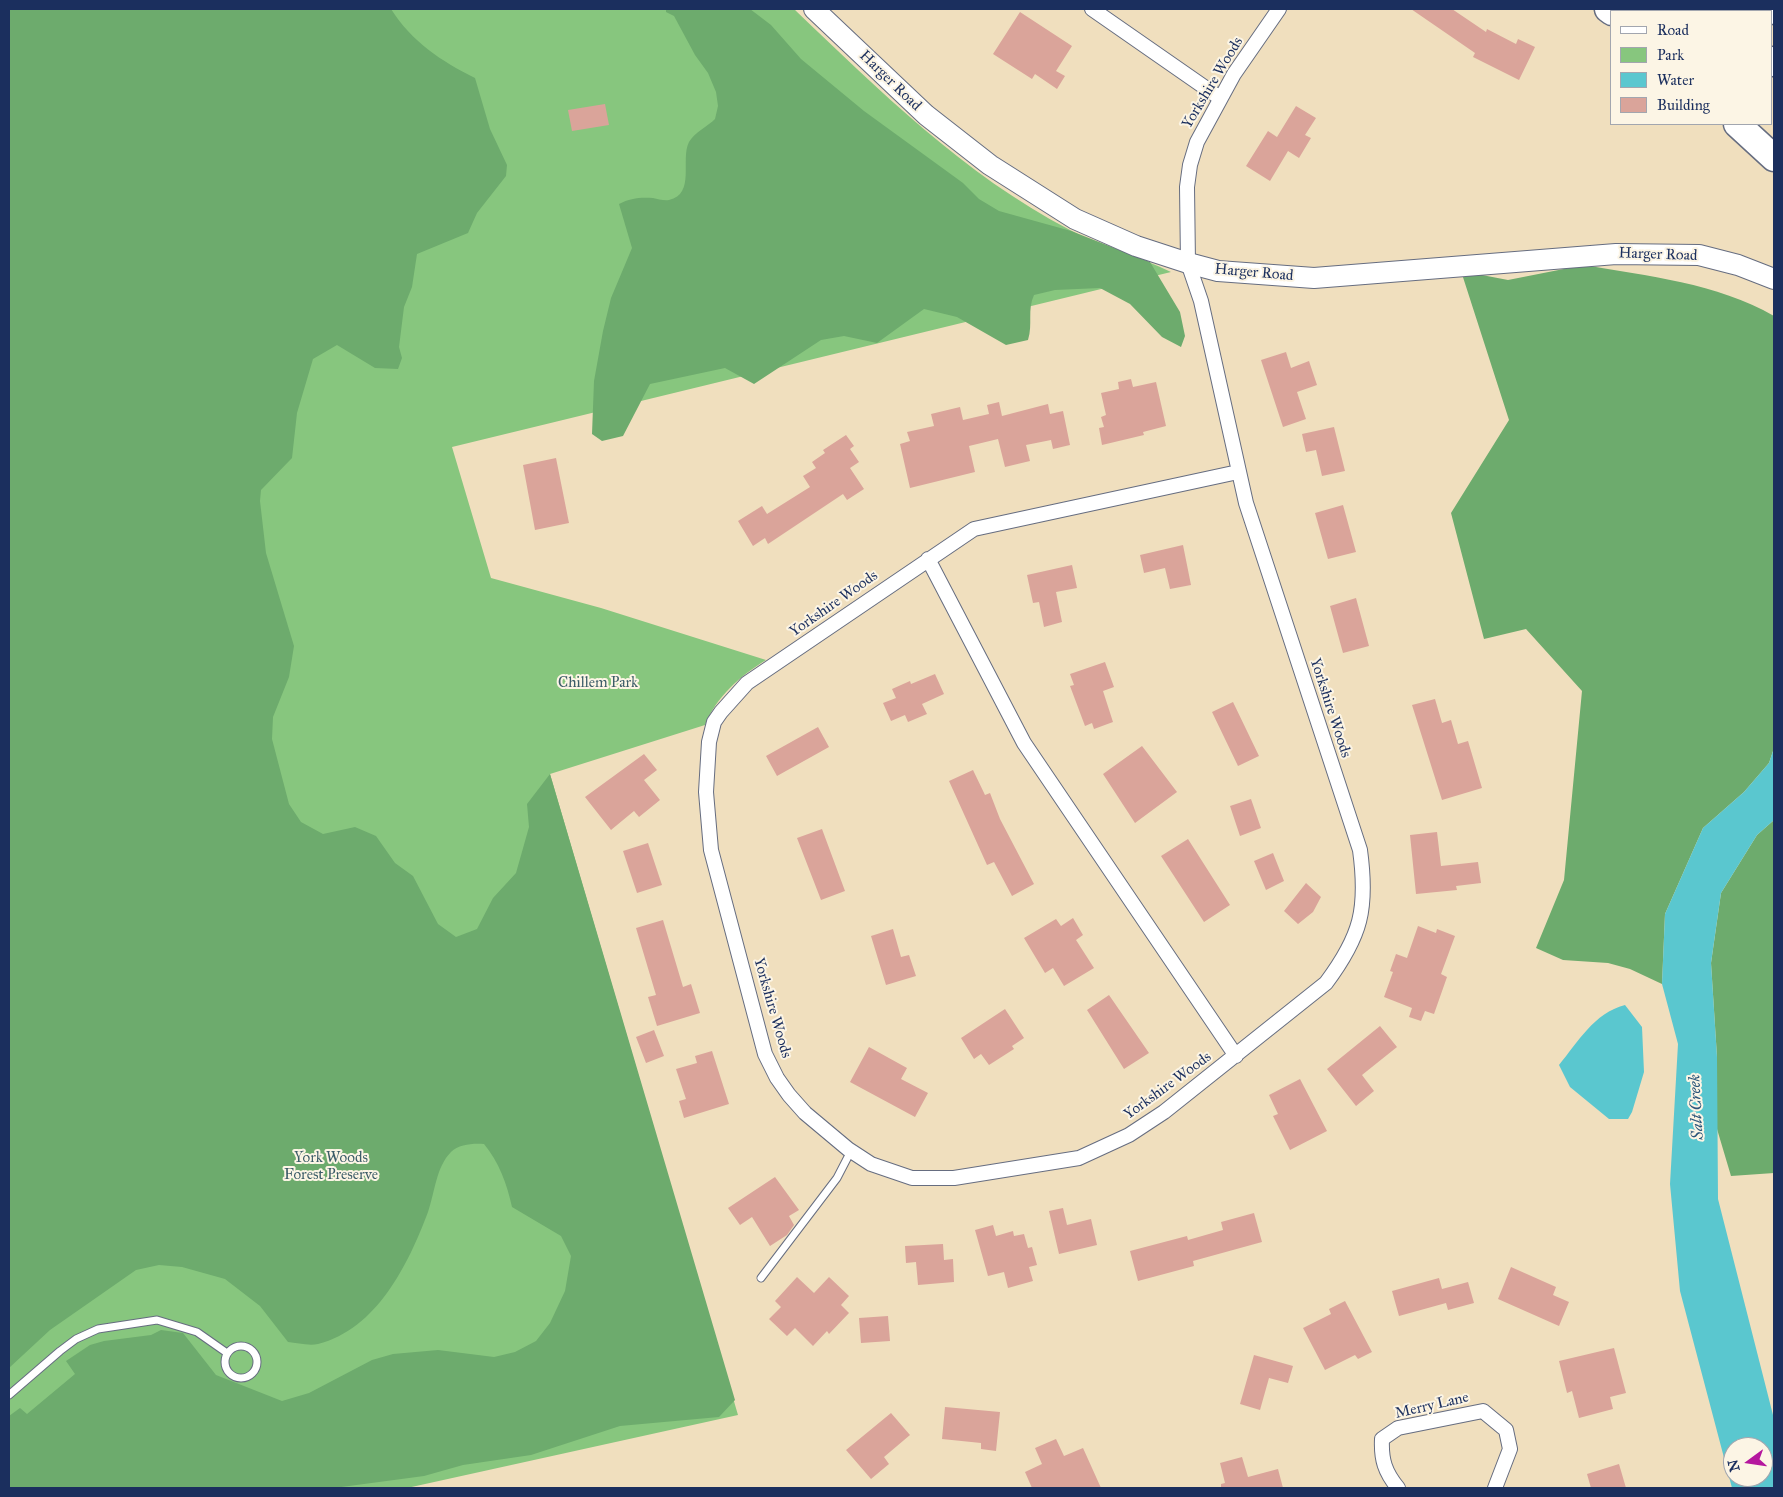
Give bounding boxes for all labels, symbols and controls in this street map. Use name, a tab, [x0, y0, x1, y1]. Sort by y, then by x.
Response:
legend	[1610, 10, 1773, 125]
text: Road	[1657, 21, 1689, 39]
street label: Yorkshire Woods	[1179, 34, 1247, 132]
text: Park	[1657, 46, 1684, 64]
street label: Harger Road	[855, 47, 925, 115]
text: Water	[1657, 71, 1694, 89]
text: Building	[1657, 96, 1710, 114]
street label: Harger Road	[1618, 245, 1698, 265]
street label: Harger Road	[1214, 261, 1294, 285]
street label: Yorkshire Woods	[786, 567, 882, 641]
street label: Yorkshire Woods	[1305, 656, 1355, 760]
park label: Chillem Park	[558, 674, 638, 692]
street label: Yorkshire Woods	[749, 956, 795, 1060]
street label: Yorkshire Woods	[1121, 1048, 1215, 1124]
water label: Salt Creek	[1686, 1074, 1708, 1140]
park label: York Woods Forest Preserve	[284, 1149, 378, 1184]
street label: Merry Lane	[1394, 1389, 1470, 1423]
north arrow	[1723, 1437, 1773, 1487]
text: N	[1724, 1458, 1744, 1473]

